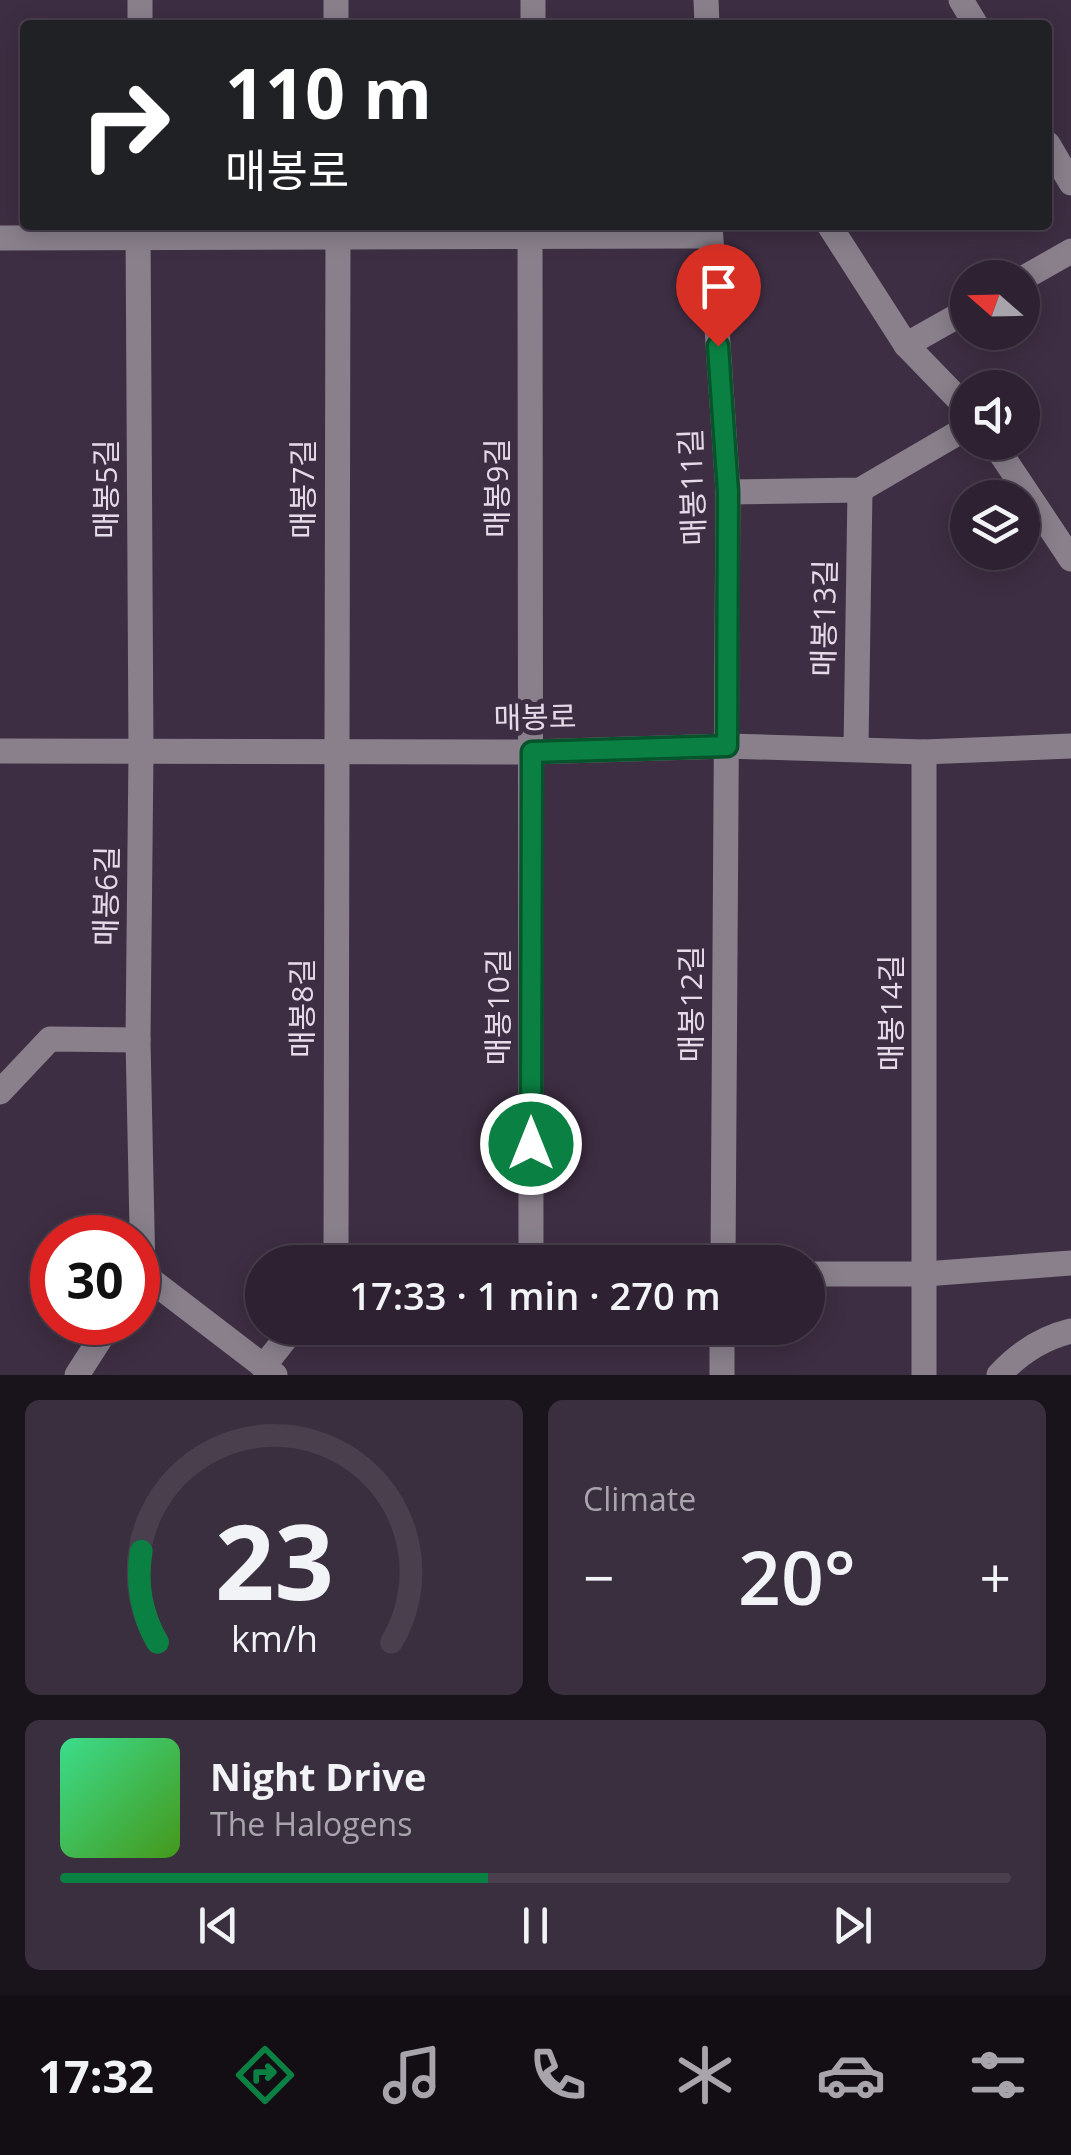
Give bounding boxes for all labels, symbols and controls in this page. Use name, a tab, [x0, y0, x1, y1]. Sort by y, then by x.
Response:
text: 110 m	[225, 44, 432, 140]
icon: right	[60, 60, 190, 190]
text: 매봉로	[225, 139, 349, 200]
pin	[676, 244, 761, 347]
icon: arrive	[691, 259, 746, 314]
north arrow	[950, 260, 1040, 350]
map controls	[950, 260, 1040, 570]
button: sound	[950, 370, 1040, 460]
street label: 매봉11길	[669, 428, 714, 546]
street label: 매봉9길	[476, 438, 517, 538]
street label: 매봉5길	[85, 439, 126, 539]
street label: 매봉7길	[282, 439, 323, 539]
button: layers	[950, 480, 1040, 570]
street label: 매봉13길	[802, 559, 845, 677]
street label: 매봉로	[493, 695, 577, 738]
street label: 매봉6길	[84, 846, 127, 946]
street label: 매봉12길	[670, 945, 711, 1063]
street label: 매봉10길	[477, 948, 518, 1066]
street label: 매봉14길	[870, 954, 911, 1072]
street label: 매봉8길	[281, 958, 322, 1058]
position arrow	[479, 1092, 583, 1196]
speed limit sign: 30	[30, 1215, 160, 1345]
text: 17:33 · 1 min · 270 m	[349, 1269, 721, 1321]
text: Climate	[583, 1477, 696, 1520]
text: 23	[215, 1489, 333, 1630]
text: 20°	[738, 1525, 856, 1627]
text: −	[583, 1539, 614, 1614]
text: +	[980, 1539, 1011, 1614]
text: km/h	[231, 1614, 317, 1662]
text: Night Drive	[210, 1750, 426, 1802]
text: The Halogens	[210, 1802, 412, 1845]
icon: previous	[191, 1898, 246, 1953]
icon: pause	[508, 1898, 563, 1953]
icon: next	[825, 1898, 880, 1953]
icon: directions	[230, 2040, 300, 2110]
icon: music	[377, 2040, 447, 2110]
icon: phone	[523, 2040, 593, 2110]
icon: climate	[670, 2040, 740, 2110]
icon: car	[816, 2040, 886, 2110]
icon: filters	[963, 2040, 1033, 2110]
text: 17:32	[38, 2045, 154, 2106]

